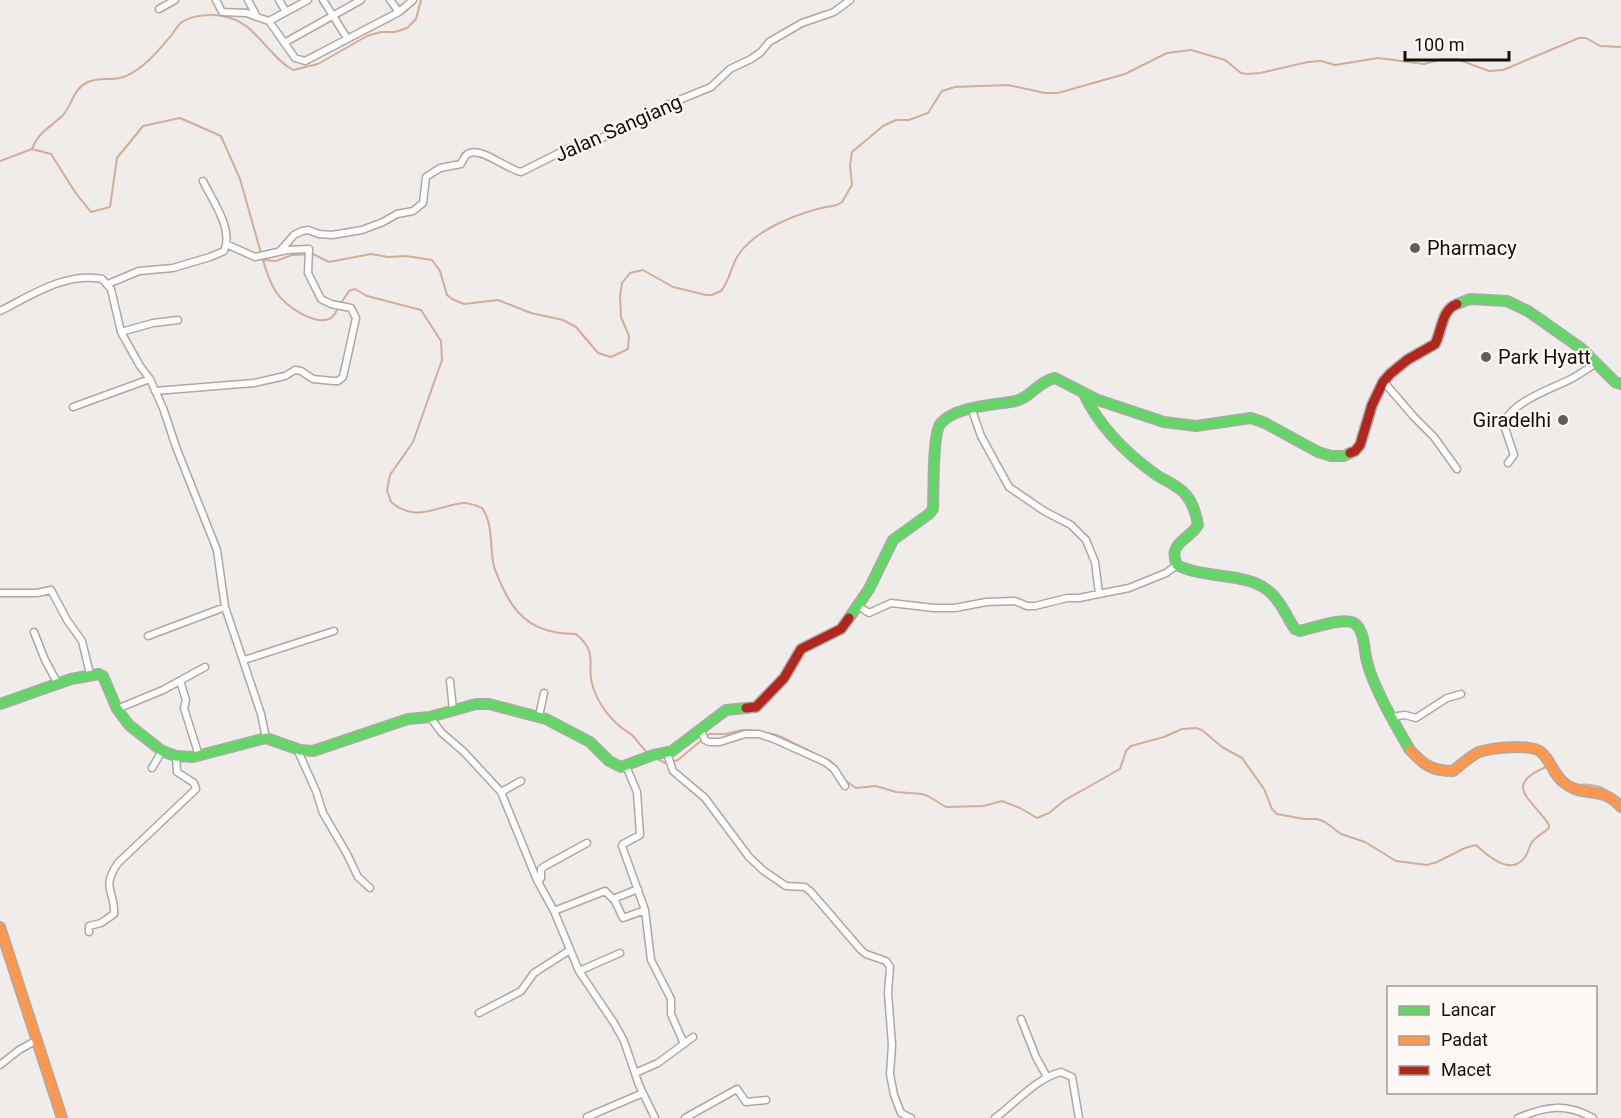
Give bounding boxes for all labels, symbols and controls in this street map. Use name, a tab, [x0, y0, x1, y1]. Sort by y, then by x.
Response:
scale bar	[1405, 24, 1508, 62]
text: 100 m	[1414, 34, 1465, 55]
street label: Jalan Sangiang	[551, 89, 685, 167]
place label: Pharmacy	[1427, 236, 1517, 260]
marker: Pharmacy	[1408, 241, 1422, 255]
place label: Park Hyatt	[1498, 345, 1591, 369]
marker: Park Hyatt	[1479, 350, 1493, 364]
place label: Giradelhi	[1473, 408, 1551, 432]
marker: Giradelhi	[1556, 413, 1570, 427]
legend	[1387, 986, 1597, 1094]
text: Lancar	[1441, 999, 1496, 1020]
text: Padat	[1441, 1029, 1488, 1050]
text: Macet	[1441, 1059, 1491, 1080]

